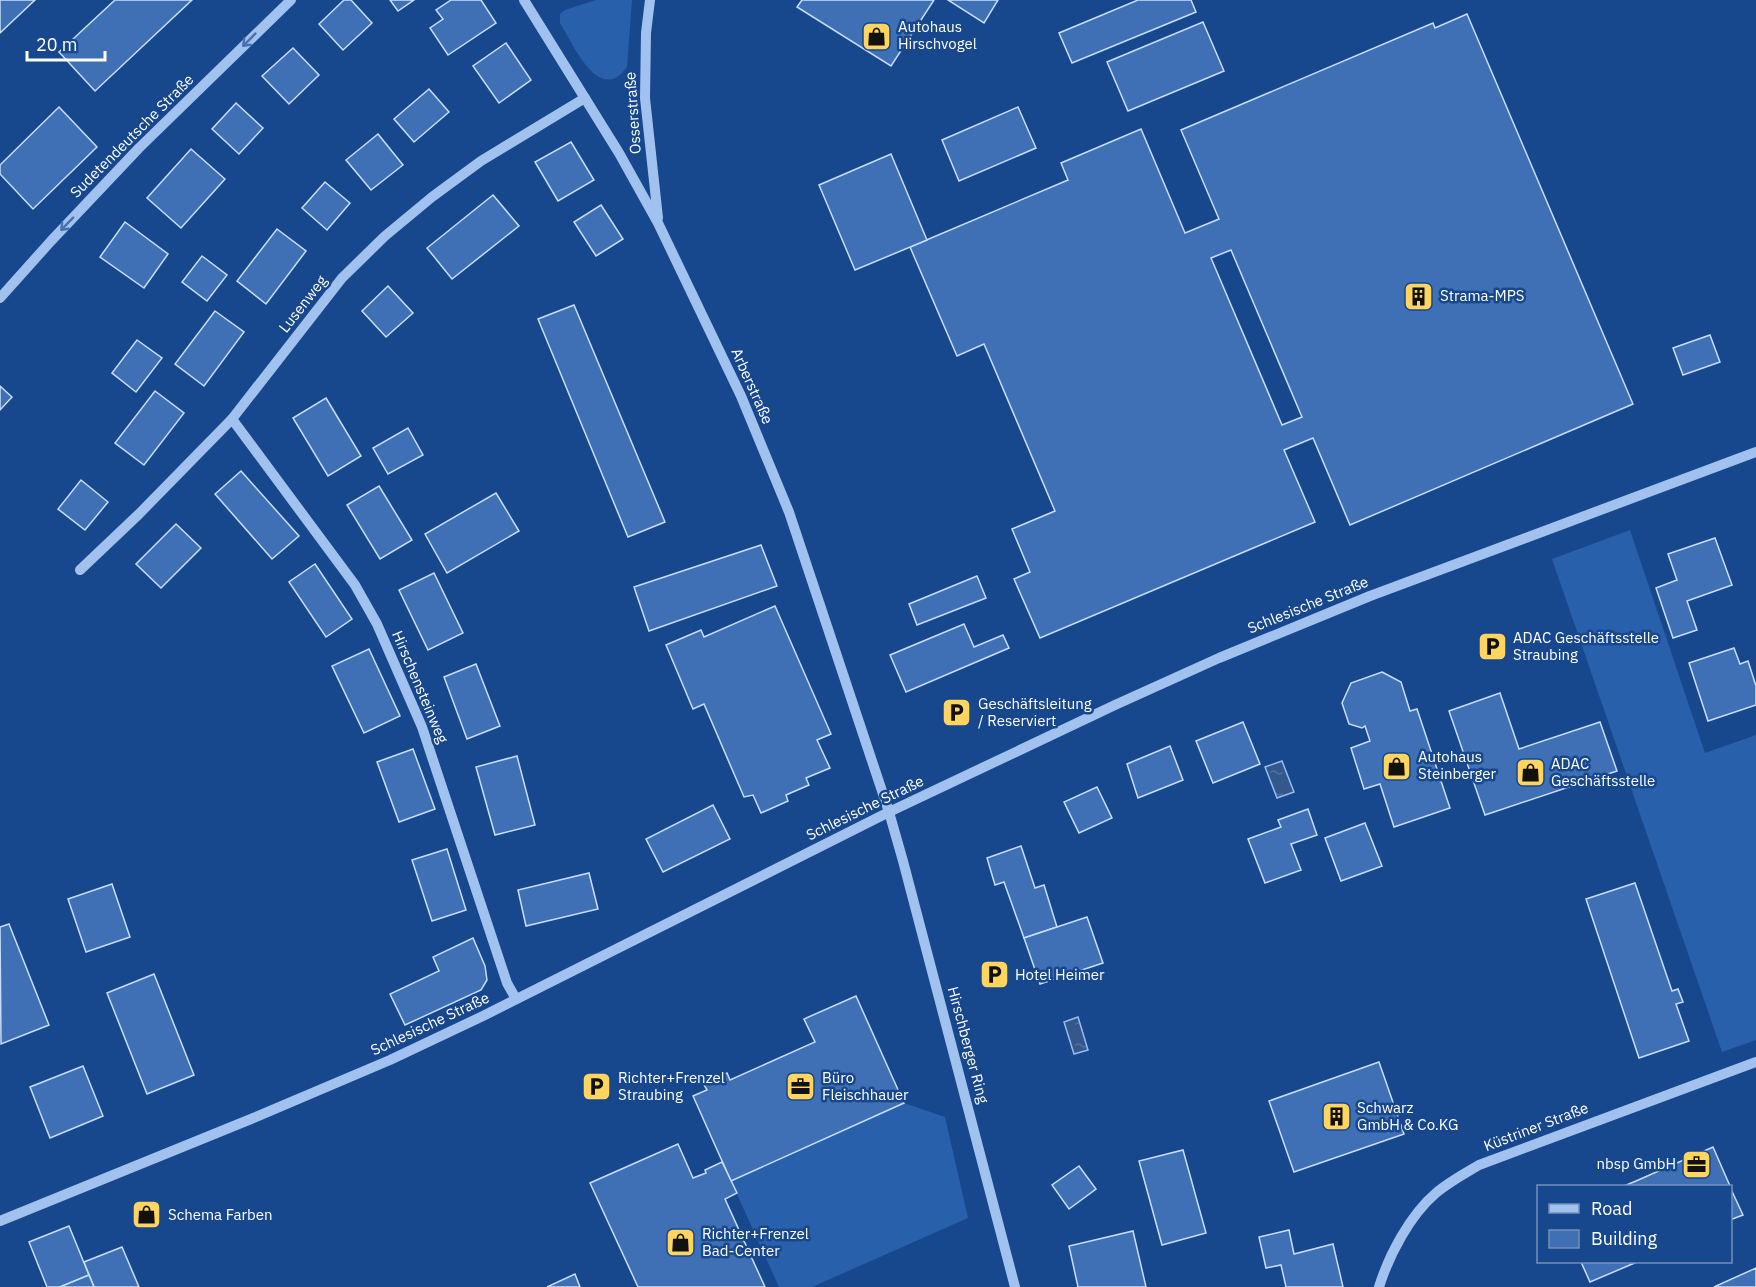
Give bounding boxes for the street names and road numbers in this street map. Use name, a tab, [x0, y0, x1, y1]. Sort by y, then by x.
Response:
street label: Sudetendeutsche Straße	[66, 70, 198, 202]
street label: Osserstraße	[620, 71, 645, 155]
street label: Lusenweg	[274, 271, 331, 336]
street label: Arberstraße	[727, 345, 778, 427]
street label: Schlesische Straße	[1245, 572, 1371, 637]
street label: Hirschensteinweg	[388, 628, 453, 746]
street label: Schlesische Straße	[803, 771, 927, 844]
street label: Hirschberger Ring	[944, 984, 993, 1105]
street label: Schlesische Straße	[368, 988, 492, 1059]
street label: Küstriner Straße	[1481, 1098, 1591, 1155]

